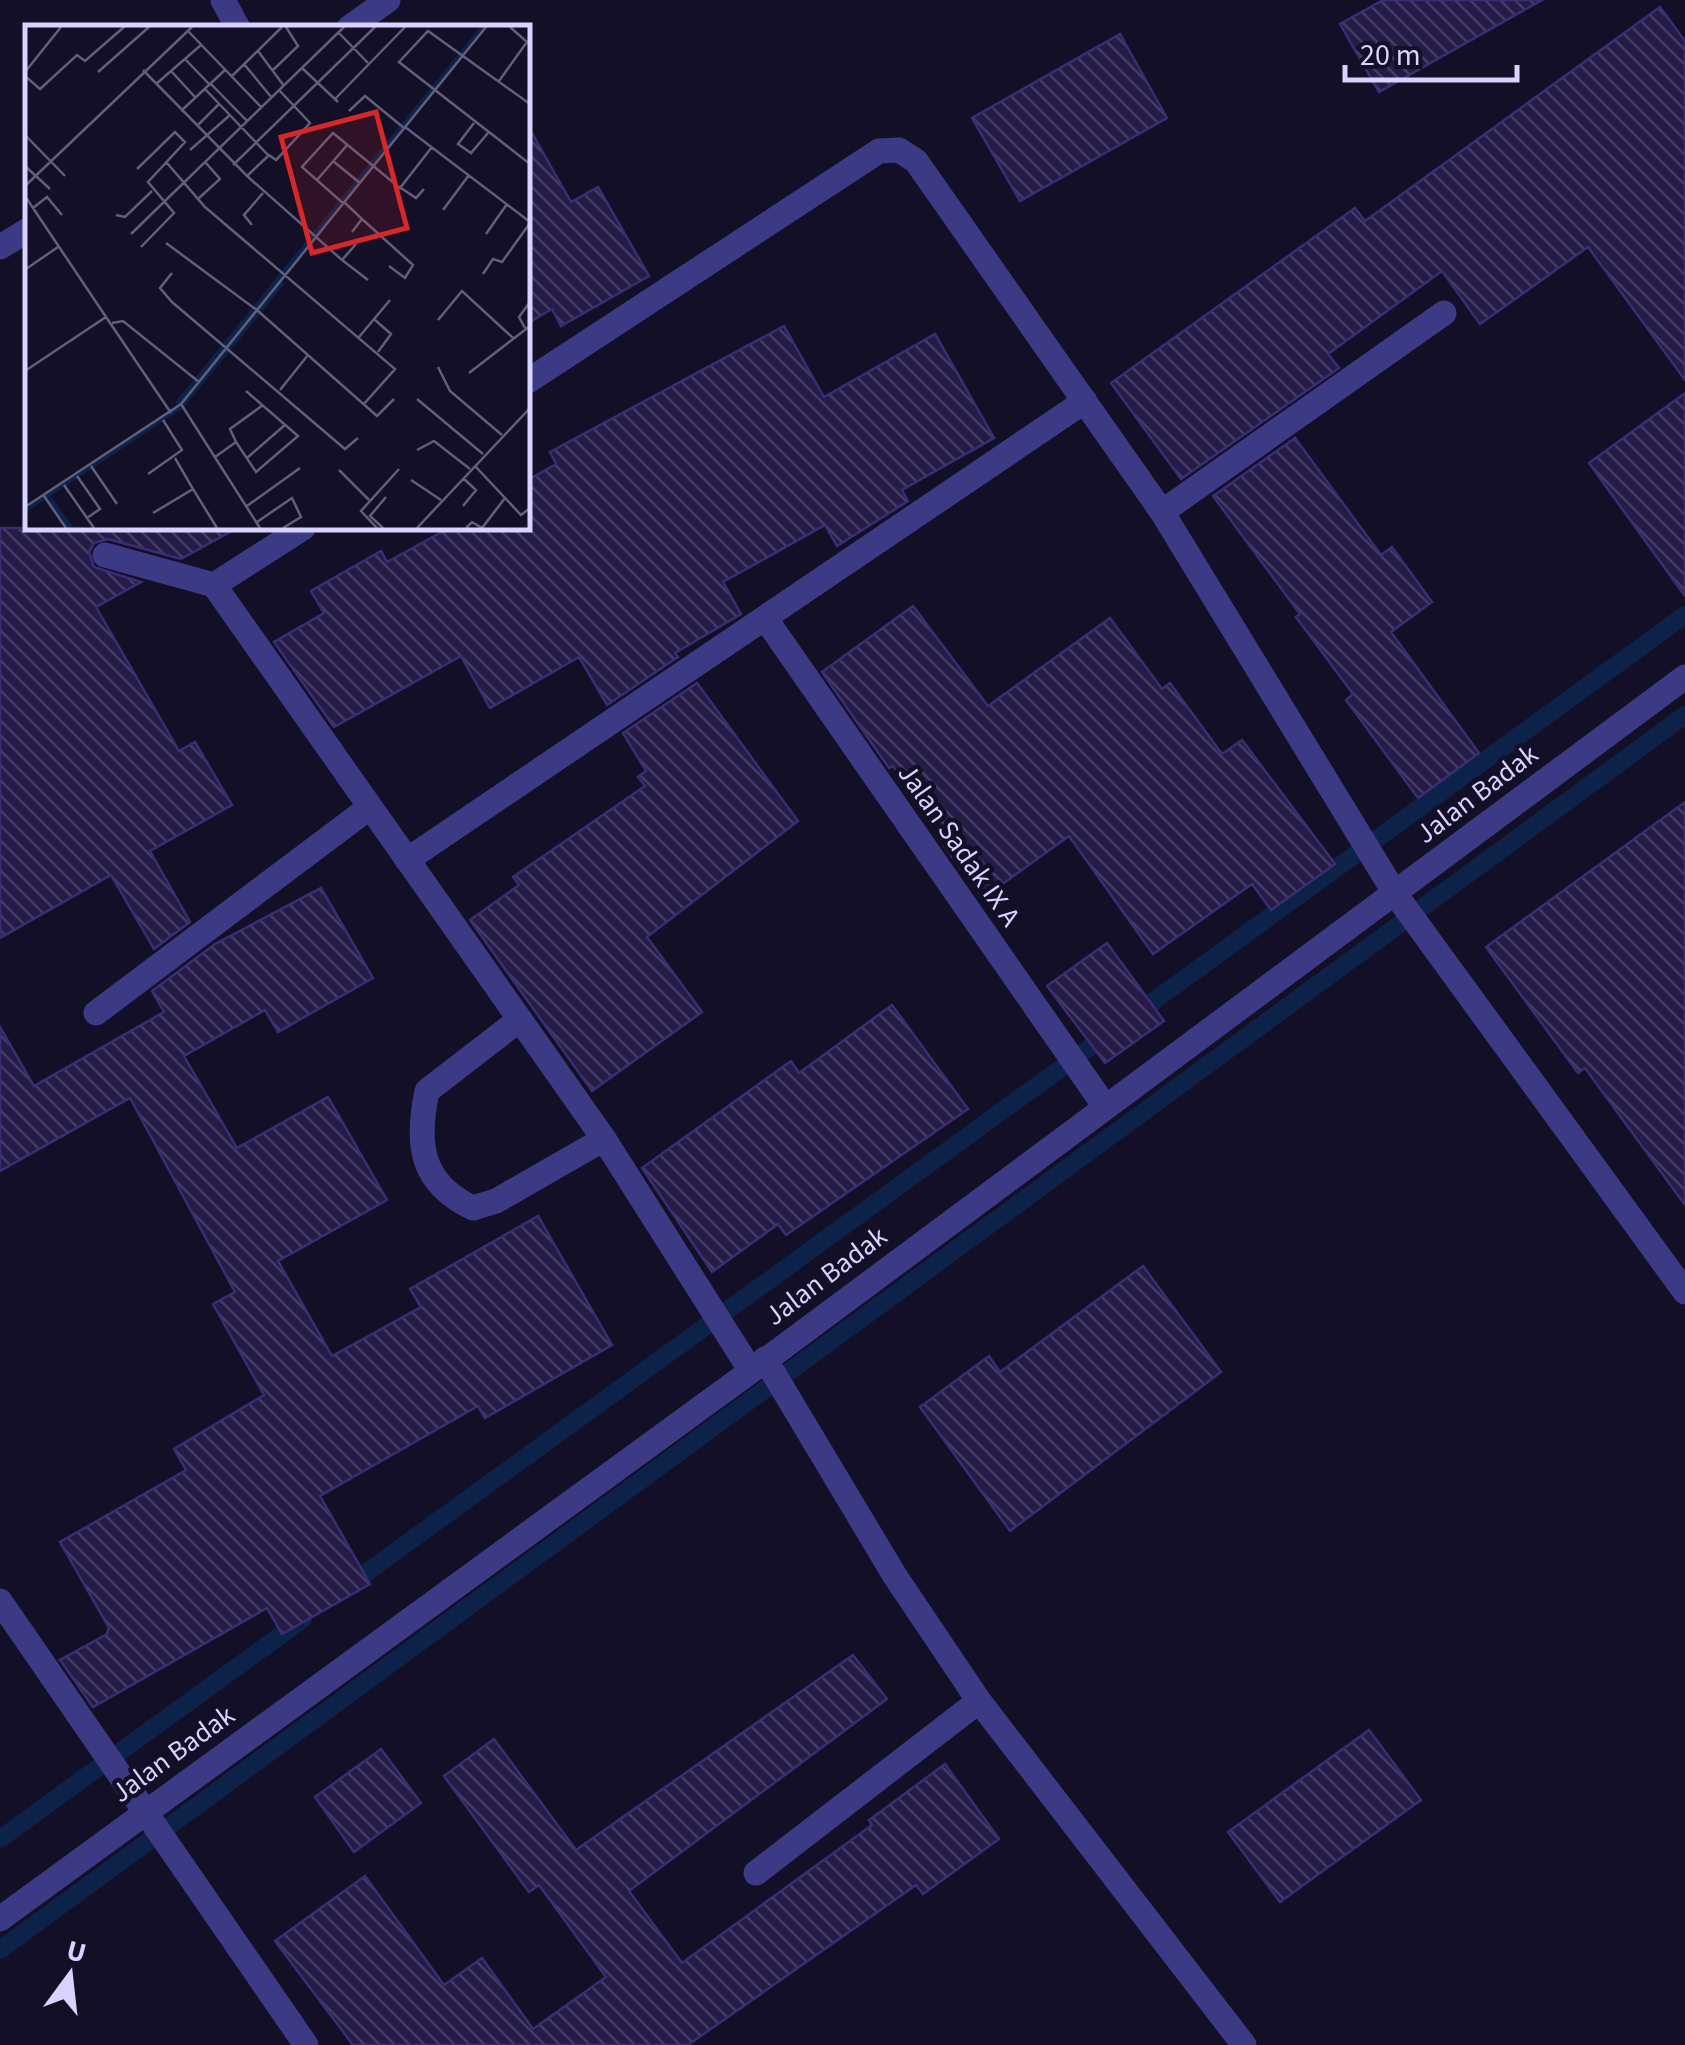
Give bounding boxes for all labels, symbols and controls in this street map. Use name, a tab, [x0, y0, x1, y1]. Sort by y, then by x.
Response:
scale bar	[1345, 20, 1518, 82]
inset map	[25, 25, 530, 530]
text: 20 m	[1360, 34, 1421, 77]
street label: Jalan Badak	[1408, 735, 1547, 853]
street label: Jalan Sadak IX A	[888, 756, 1030, 935]
street label: Jalan Badak	[757, 1217, 896, 1335]
street label: Jalan Badak	[103, 1695, 243, 1812]
north arrow	[20, 1925, 120, 2025]
text: U	[62, 1930, 90, 1974]

